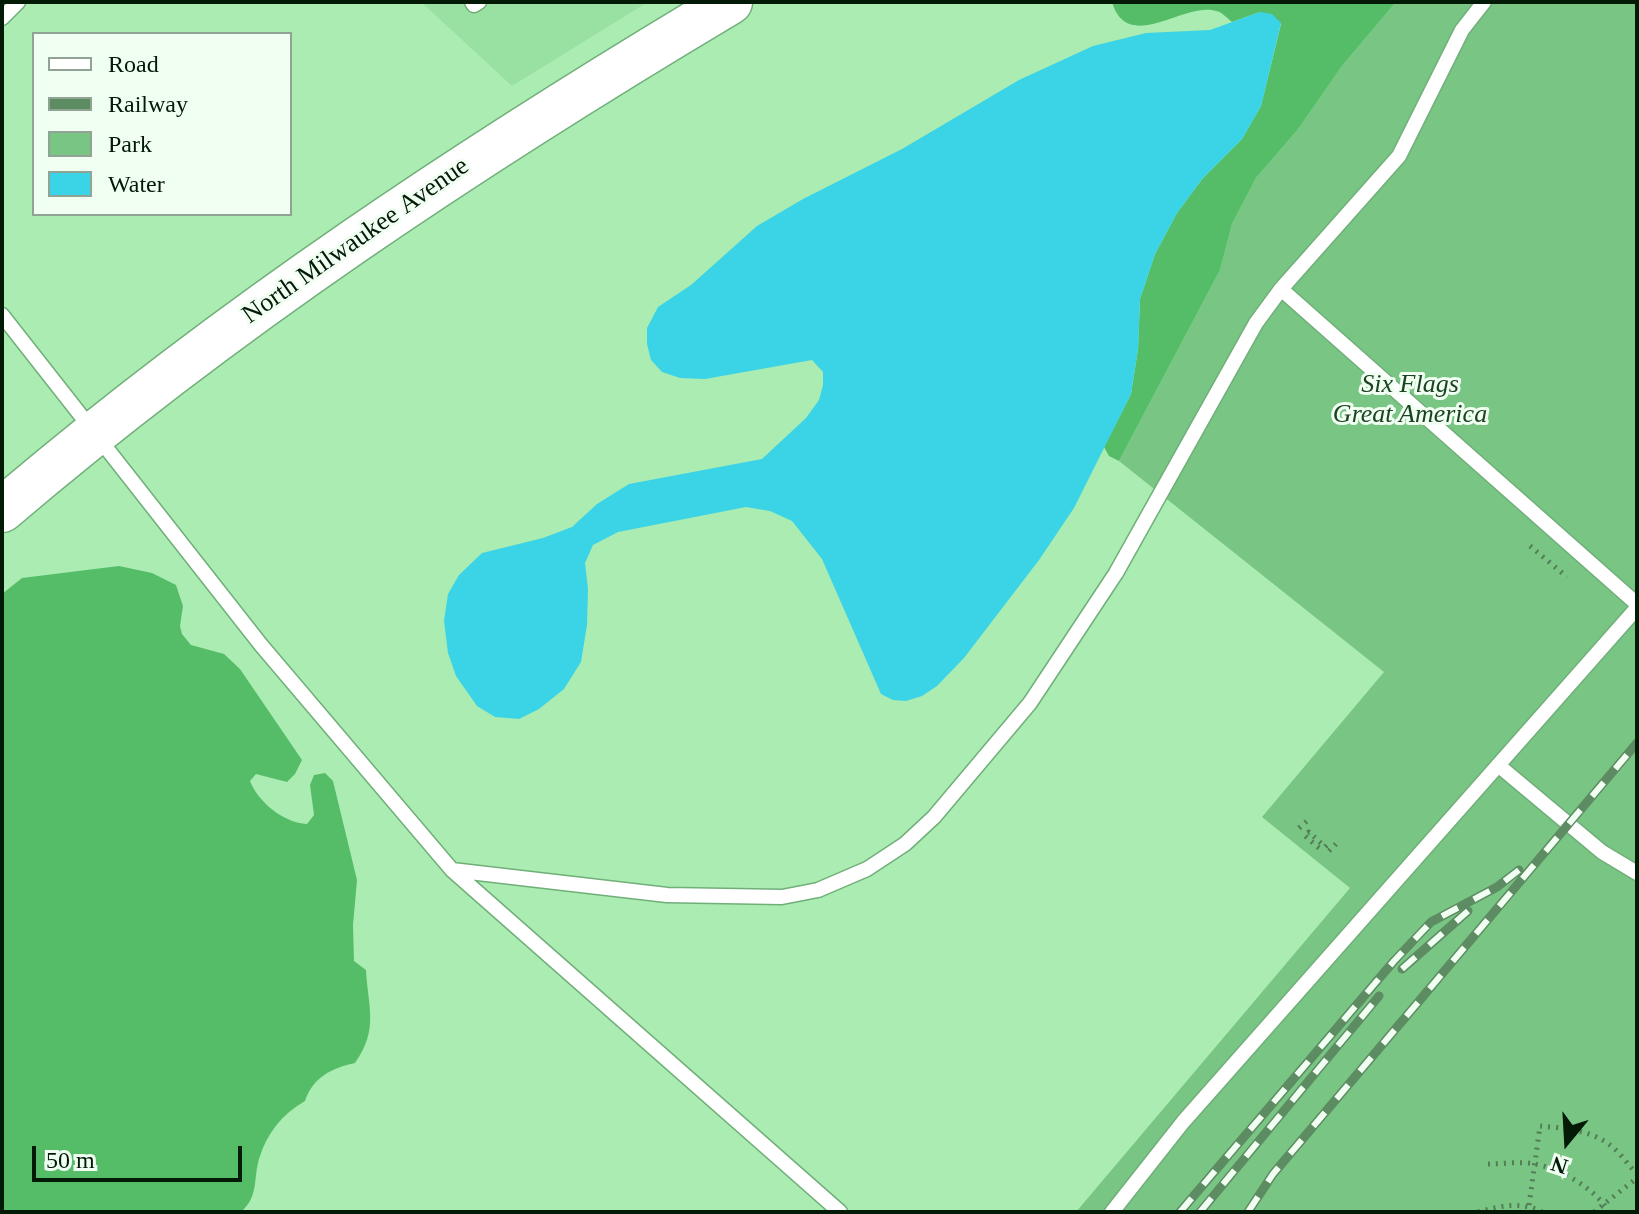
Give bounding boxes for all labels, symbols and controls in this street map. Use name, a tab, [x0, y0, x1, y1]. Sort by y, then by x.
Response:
legend	[32, 32, 292, 216]
text: Road	[108, 51, 159, 77]
text: Railway	[108, 91, 188, 117]
text: Park	[108, 131, 152, 157]
street label: North Milwaukee Avenue	[237, 151, 475, 331]
text: Water	[108, 171, 165, 197]
park label: Six Flags Great America	[1333, 369, 1487, 430]
north arrow	[1527, 1102, 1607, 1182]
scale bar	[36, 1130, 246, 1180]
text: 50 m	[46, 1147, 95, 1173]
text: N	[1548, 1151, 1571, 1180]

